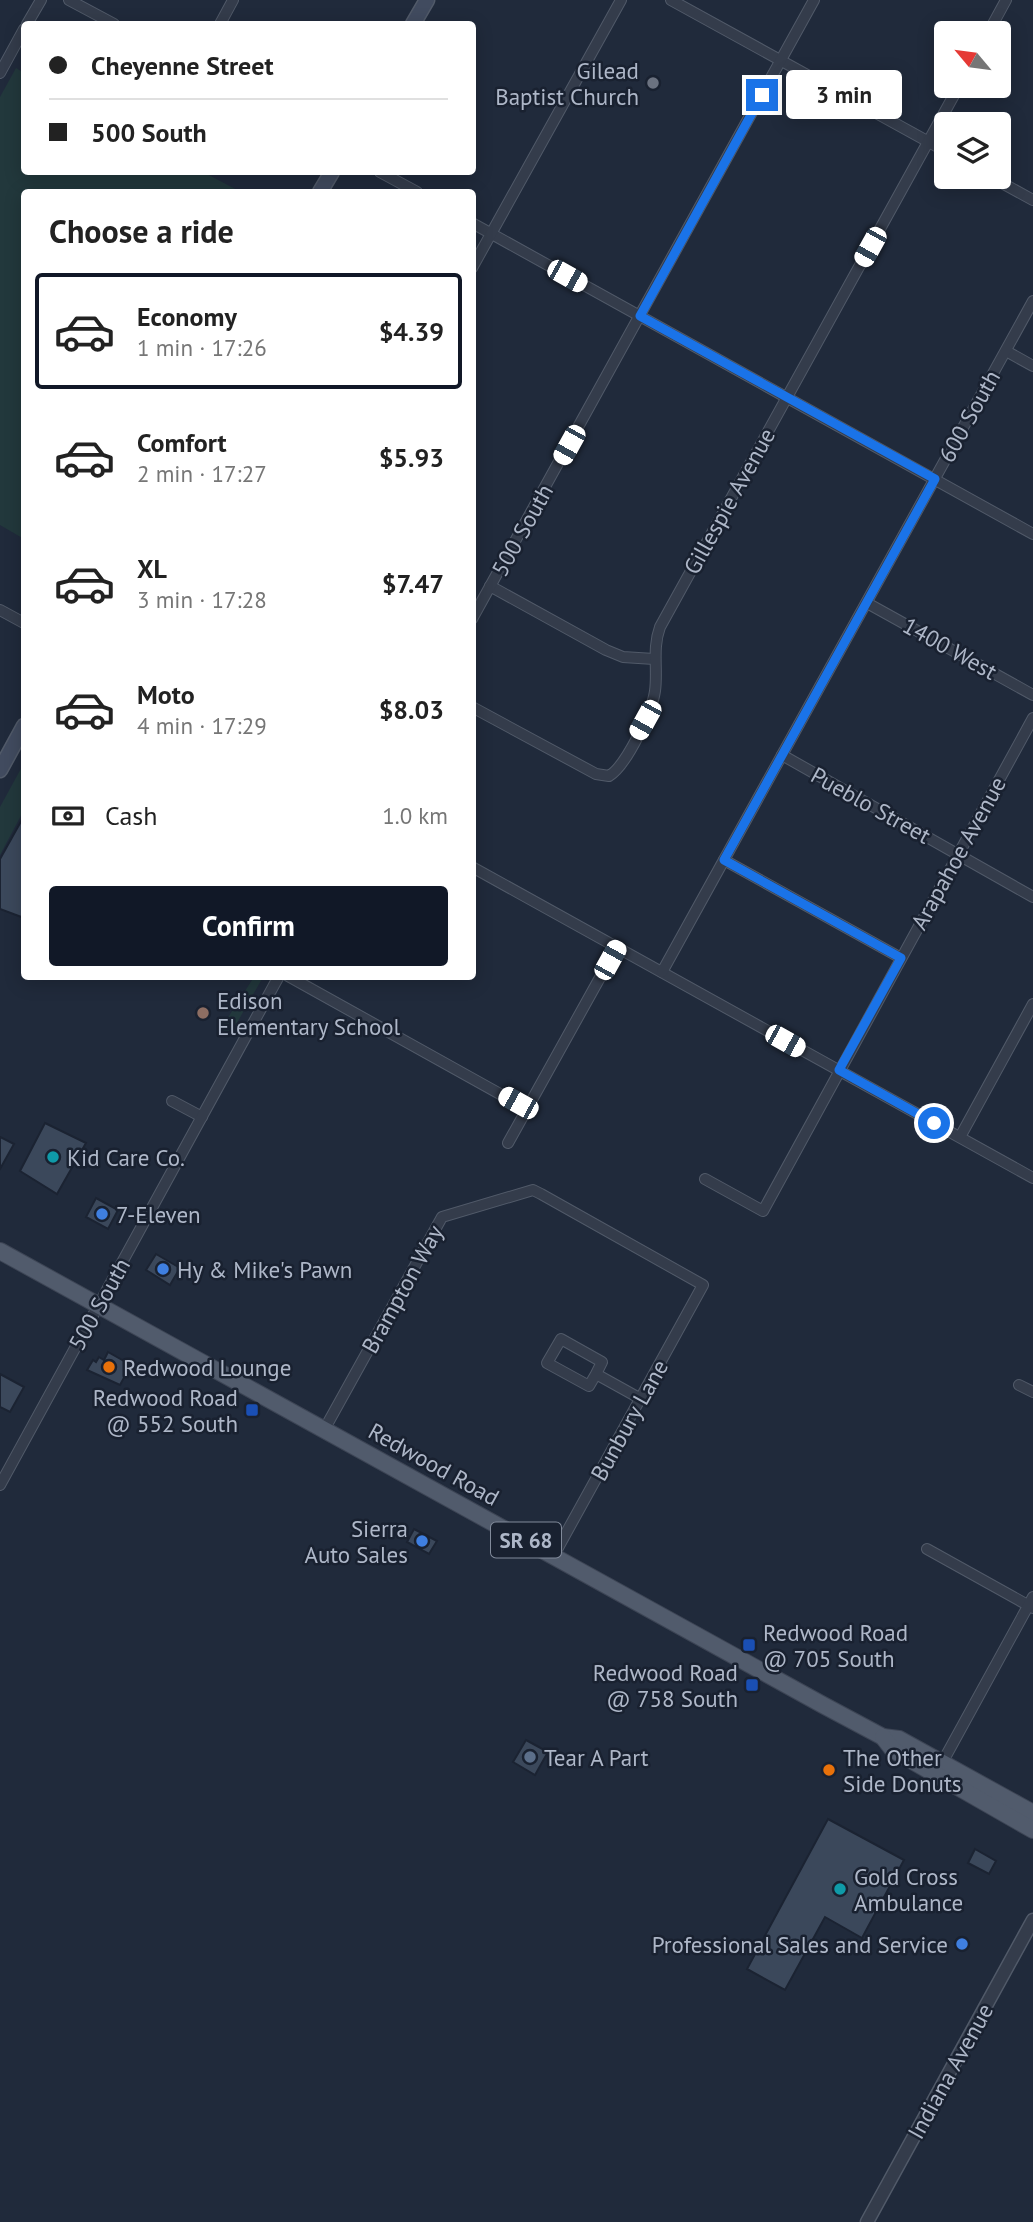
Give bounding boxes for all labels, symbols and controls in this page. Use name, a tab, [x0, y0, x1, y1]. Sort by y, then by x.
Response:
north arrow	[934, 21, 1012, 98]
map controls	[934, 21, 1011, 189]
text: Cheyenne Street	[91, 49, 273, 82]
place label: Gilead Baptist Church	[495, 56, 639, 111]
callout: 3 min	[786, 70, 902, 119]
marker: Gilead Baptist Church	[645, 75, 661, 91]
route end	[746, 79, 778, 111]
text: 3 min	[816, 80, 872, 109]
button: layers	[934, 112, 1011, 189]
text: 500 South	[91, 116, 207, 149]
text: Choose a ride	[49, 210, 234, 252]
car	[851, 224, 890, 270]
car	[544, 257, 591, 295]
icon: car	[53, 300, 116, 363]
text: Economy	[137, 300, 237, 333]
text: $4.39	[379, 315, 444, 348]
text: 1 min · 17:26	[137, 333, 267, 362]
street label: 600 South	[932, 365, 1006, 467]
car	[550, 422, 589, 468]
street label: Gillespie Avenue	[677, 423, 781, 579]
icon: car	[53, 426, 116, 489]
text: Comfort	[137, 426, 227, 459]
text: $5.93	[379, 441, 444, 474]
text: 2 min · 17:27	[137, 459, 267, 488]
street label: 500 South	[485, 479, 559, 581]
icon: car	[53, 552, 116, 615]
text: XL	[137, 552, 167, 585]
text: $7.47	[382, 567, 444, 600]
text: 3 min · 17:28	[137, 585, 267, 614]
street label: 1400 West	[898, 610, 1002, 686]
icon: car	[53, 678, 116, 741]
text: Moto	[137, 678, 195, 711]
text: $8.03	[379, 693, 444, 726]
car	[626, 697, 665, 743]
text: 4 min · 17:29	[137, 711, 267, 740]
street label: Pueblo Street	[806, 760, 936, 850]
street label: Arapahoe Avenue	[904, 771, 1012, 935]
icon: cash	[49, 797, 87, 835]
text: Cash	[105, 799, 157, 832]
text: 1.0 km	[382, 801, 448, 830]
button: Confirm	[49, 886, 448, 966]
car	[591, 937, 630, 983]
place label: Edison Elementary School	[217, 986, 401, 1041]
marker: Edison Elementary School	[195, 1005, 211, 1021]
car	[762, 1022, 809, 1060]
car	[495, 1084, 542, 1122]
route start	[918, 1107, 950, 1139]
place label: Kid Care Co.	[67, 1143, 185, 1172]
marker: Kid Care Co.	[45, 1149, 61, 1165]
place label: 7-Eleven	[116, 1200, 201, 1229]
marker: 7-Eleven	[94, 1206, 110, 1222]
street label: Brampton Way	[355, 1220, 449, 1358]
street label: 500 South	[62, 1253, 136, 1355]
place label: Hy & Mike's Pawn	[177, 1255, 352, 1284]
marker: Hy & Mike's Pawn	[155, 1261, 171, 1277]
place label: Redwood Lounge	[123, 1353, 291, 1382]
street label: Bunbury Lane	[584, 1354, 674, 1486]
marker: Redwood Lounge	[101, 1359, 117, 1375]
place label: Redwood Road @ 552 South	[93, 1383, 238, 1438]
marker: Redwood Road @ 552 South	[244, 1402, 260, 1418]
street label: Redwood Road	[363, 1416, 505, 1512]
place label: Sierra Auto Sales	[304, 1514, 408, 1569]
road number: SR 68	[491, 1522, 561, 1558]
marker: Sierra Auto Sales	[414, 1533, 430, 1549]
place label: Redwood Road @ 705 South	[763, 1618, 908, 1673]
marker: Redwood Road @ 705 South	[741, 1637, 757, 1653]
place label: Redwood Road @ 758 South	[593, 1658, 738, 1713]
marker: Redwood Road @ 758 South	[744, 1677, 760, 1693]
place label: Tear A Part	[544, 1743, 649, 1772]
place label: The Other Side Donuts	[843, 1743, 961, 1798]
marker: Tear A Part	[522, 1749, 538, 1765]
marker: The Other Side Donuts	[821, 1762, 837, 1778]
place label: Gold Cross Ambulance	[854, 1862, 963, 1917]
marker: Gold Cross Ambulance	[832, 1881, 848, 1897]
place label: Professional Sales and Service	[652, 1930, 948, 1959]
marker: Professional Sales and Service	[954, 1936, 970, 1952]
street label: Indiana Avenue	[901, 1998, 999, 2144]

